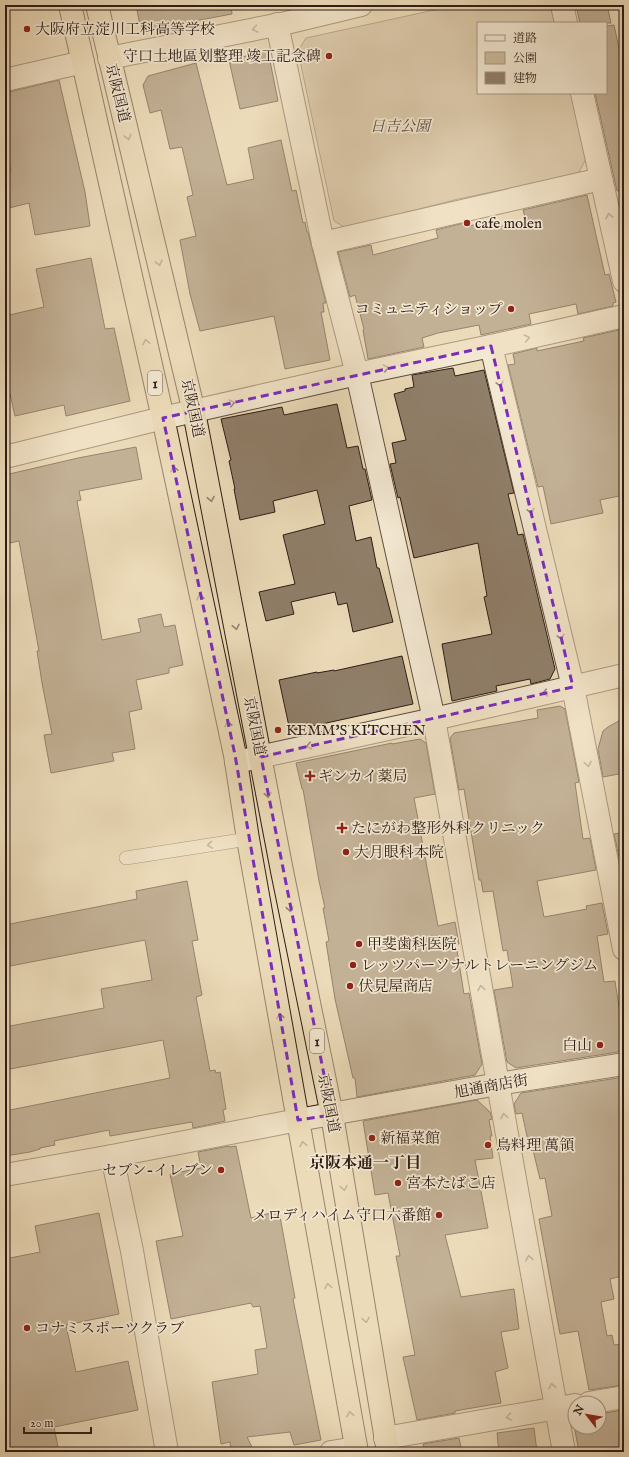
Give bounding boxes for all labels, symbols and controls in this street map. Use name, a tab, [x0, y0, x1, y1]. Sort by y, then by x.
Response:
place label: 大阪府立淀川工科高等学校	[35, 20, 215, 39]
legend	[477, 22, 607, 94]
marker: 大阪府立淀川工科高等学校	[22, 24, 32, 34]
one-way arrow	[252, 24, 258, 32]
text: 道路	[513, 31, 537, 46]
place label: 守口土地區划整理 竣工記念碑	[123, 47, 321, 66]
marker: 守口土地區划整理 竣工記念碑	[324, 51, 334, 61]
text: 公園	[513, 51, 537, 66]
street label: 京阪国道	[101, 62, 134, 125]
text: 建物	[513, 71, 537, 86]
park label: 日吉公園	[370, 117, 433, 136]
one-way arrow	[124, 134, 132, 140]
one-way arrow	[606, 213, 614, 219]
place label: cafe molen	[475, 214, 542, 233]
marker: cafe molen	[462, 218, 472, 228]
one-way arrow	[154, 260, 162, 266]
place label: コミュニティショップ	[355, 300, 503, 319]
marker: コミュニティショップ	[506, 304, 516, 314]
one-way arrow	[524, 335, 530, 343]
one-way arrow	[143, 339, 151, 345]
one-way arrow	[383, 364, 390, 373]
road number: 1	[148, 371, 162, 395]
street label: 京阪国道	[177, 377, 208, 439]
one-way arrow	[495, 381, 504, 388]
one-way arrow	[229, 400, 236, 408]
one-way arrow	[171, 466, 179, 472]
one-way arrow	[207, 496, 215, 503]
one-way arrow	[526, 508, 534, 514]
one-way arrow	[197, 593, 205, 600]
one-way arrow	[231, 624, 240, 630]
one-way arrow	[557, 634, 565, 640]
one-way arrow	[542, 689, 548, 697]
street label: 京阪国道	[239, 695, 270, 757]
one-way arrow	[225, 720, 233, 727]
place label: KEMM'S KITCHEN	[286, 721, 426, 740]
marker: KEMM'S KITCHEN	[273, 725, 283, 735]
one-way arrow	[306, 742, 312, 750]
one-way arrow	[584, 761, 592, 767]
place label: ギンカイ薬局	[318, 767, 407, 786]
marker: ギンカイ薬局	[305, 771, 315, 781]
one-way arrow	[263, 792, 272, 798]
place label: たにがわ整形外科クリニック	[351, 819, 545, 838]
marker: たにがわ整形外科クリニック	[336, 822, 348, 834]
one-way arrow	[207, 840, 213, 849]
place label: 大月眼科本院	[354, 843, 444, 862]
marker: 大月眼科本院	[341, 847, 351, 857]
one-way arrow	[285, 906, 294, 912]
place label: 甲斐歯科医院	[367, 935, 457, 954]
marker: 甲斐歯科医院	[354, 939, 364, 949]
place label: レッツパーソナルトレーニングジム	[361, 956, 598, 975]
marker: レッツパーソナルトレーニングジム	[348, 960, 358, 970]
place label: 伏見屋商店	[358, 977, 433, 996]
marker: 伏見屋商店	[345, 981, 355, 991]
one-way arrow	[477, 985, 486, 991]
one-way arrow	[276, 1013, 285, 1019]
road number: 1	[310, 1029, 324, 1053]
place label: 白山	[562, 1036, 592, 1055]
marker: 白山	[595, 1040, 605, 1050]
street label: 旭通商店街	[452, 1071, 530, 1102]
street label: 京阪国道	[313, 1072, 344, 1134]
one-way arrow	[500, 1113, 508, 1120]
place label: 新福菜館	[380, 1129, 440, 1148]
marker: 新福菜館	[367, 1133, 377, 1143]
place label: 鳥料理 萬領	[496, 1136, 574, 1155]
marker: 鳥料理 萬領	[483, 1140, 493, 1150]
one-way arrow	[299, 1141, 307, 1147]
district label: 京阪本通一丁目	[309, 1154, 421, 1174]
place label: セブン-イレブン	[102, 1161, 213, 1180]
marker: セブン-イレブン	[216, 1165, 226, 1175]
place label: 宮本たばこ店	[406, 1174, 496, 1193]
marker: 宮本たばこ店	[393, 1178, 403, 1188]
one-way arrow	[339, 1184, 348, 1191]
place label: メロディハイム守口六番館	[252, 1206, 431, 1225]
marker: メロディハイム守口六番館	[434, 1210, 444, 1220]
one-way arrow	[526, 1255, 534, 1261]
one-way arrow	[324, 1282, 332, 1289]
one-way arrow	[361, 1317, 370, 1323]
place label: コナミスポーツクラブ	[35, 1319, 184, 1338]
marker: コナミスポーツクラブ	[22, 1323, 32, 1333]
one-way arrow	[549, 1383, 557, 1389]
north arrow	[567, 1395, 607, 1435]
text: N	[570, 1402, 588, 1419]
scale bar	[24, 1409, 91, 1435]
one-way arrow	[346, 1410, 355, 1417]
one-way arrow	[506, 1412, 512, 1421]
text: 20 m	[30, 1416, 53, 1431]

